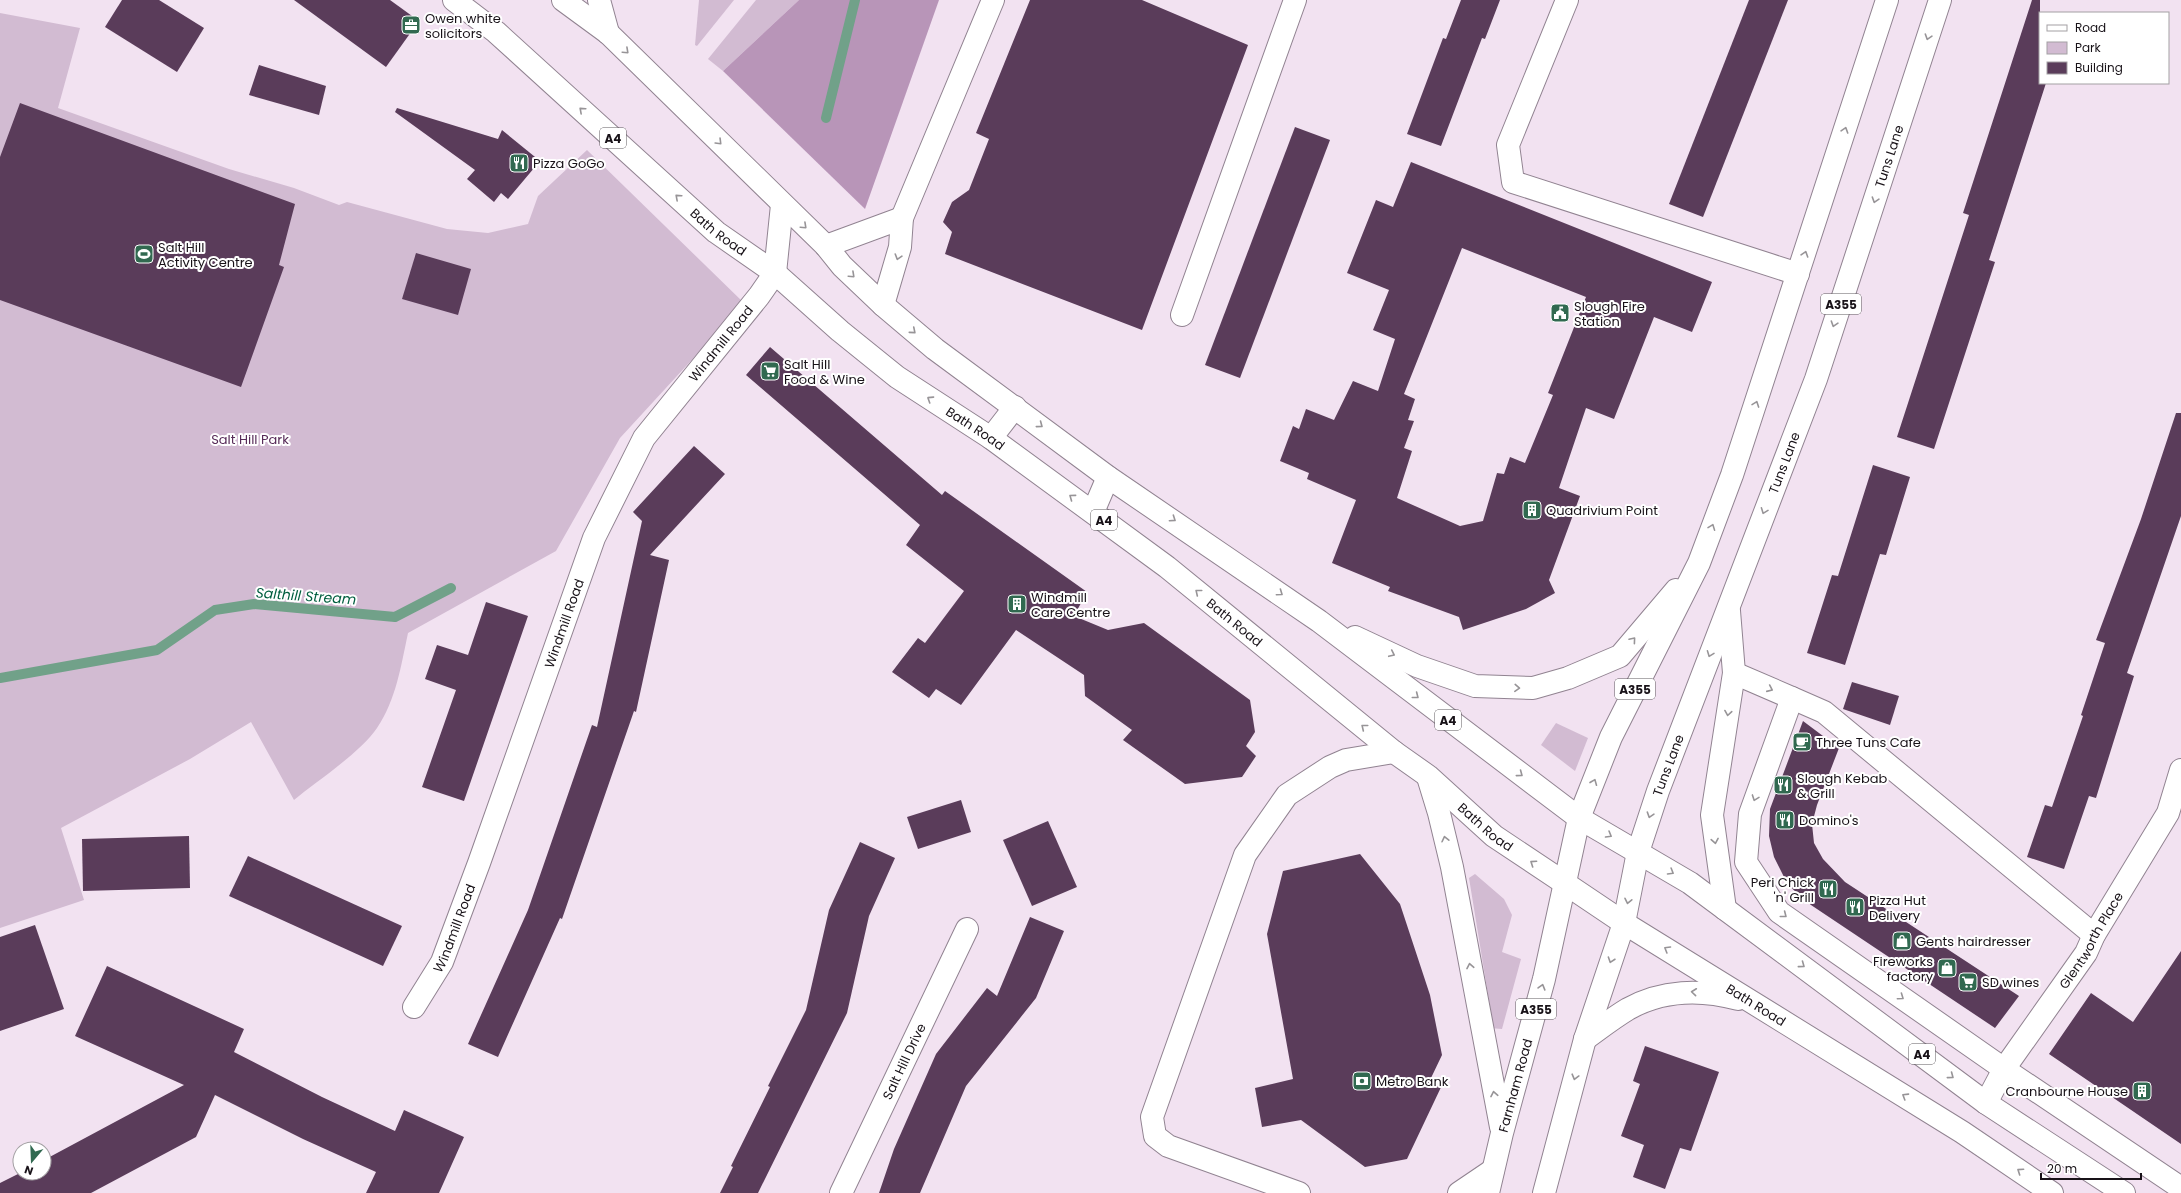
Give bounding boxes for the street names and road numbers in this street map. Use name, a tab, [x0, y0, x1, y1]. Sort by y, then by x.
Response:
street label: Tuns Lane	[1870, 122, 1908, 190]
road number: A4	[600, 128, 626, 148]
street label: Bath Road	[686, 204, 751, 260]
road number: A355	[1821, 294, 1861, 314]
street label: Windmill Road	[684, 301, 757, 386]
street label: Bath Road	[942, 402, 1009, 455]
street label: Tuns Lane	[1763, 429, 1804, 496]
road number: A4	[1091, 510, 1117, 530]
street label: Windmill Road	[539, 576, 588, 670]
street label: Bath Road	[1203, 594, 1267, 651]
road number: A355	[1615, 679, 1655, 699]
road number: A4	[1435, 710, 1461, 730]
street label: Tuns Lane	[1648, 731, 1688, 798]
street label: Bath Road	[1454, 798, 1517, 856]
street label: Windmill Road	[428, 881, 480, 976]
street label: Glentworth Place	[2054, 888, 2128, 993]
street label: Bath Road	[1723, 979, 1790, 1030]
road number: A355	[1516, 999, 1556, 1019]
street label: Salt Hill Drive	[878, 1020, 930, 1103]
street label: Farnham Road	[1493, 1036, 1537, 1134]
road number: A4	[1909, 1044, 1935, 1064]

